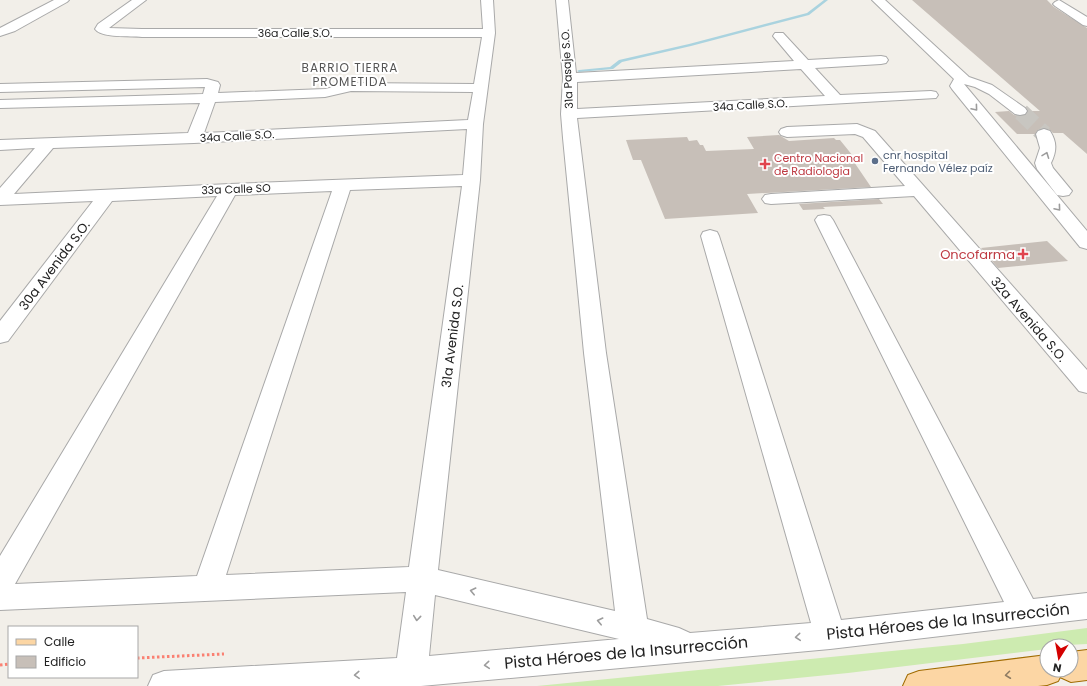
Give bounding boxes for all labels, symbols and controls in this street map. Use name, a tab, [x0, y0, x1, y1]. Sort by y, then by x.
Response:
street label: 36a Calle S.O.	[258, 25, 332, 41]
street label: 31a Pasaje S.O.	[557, 29, 577, 109]
district label: BARRIO TIERRA PROMETIDA	[302, 59, 398, 90]
street label: 34a Calle S.O.	[712, 95, 788, 115]
one-way arrow	[970, 104, 977, 111]
street label: 34a Calle S.O.	[199, 126, 275, 146]
place label: cnr hospital Fernando Vélez paíz	[883, 147, 993, 176]
place label: Centro Nacional de Radiologia	[774, 150, 863, 179]
one-way arrow	[1042, 151, 1050, 158]
marker: cnr hospital Fernando Vélez paíz	[870, 156, 880, 166]
marker: Centro Nacional de Radiologia	[759, 158, 771, 170]
street label: 33a Calle SO	[201, 180, 271, 198]
one-way arrow	[1054, 204, 1061, 211]
street label: 30a Avenida S.O.	[14, 216, 95, 314]
place label: Oncofarma	[940, 245, 1015, 264]
marker: Oncofarma	[1018, 249, 1028, 259]
street label: 32a Avenida S.O.	[986, 273, 1071, 366]
street label: 31a Avenida S.O.	[437, 283, 468, 389]
one-way arrow	[470, 588, 476, 596]
street label: Pista Héroes de la Insurrección	[825, 597, 1071, 646]
one-way arrow	[413, 615, 422, 621]
one-way arrow	[597, 617, 604, 626]
legend	[8, 626, 138, 678]
street label: Pista Héroes de la Insurrección	[503, 630, 749, 675]
text: Calle	[44, 633, 75, 650]
one-way arrow	[795, 633, 801, 642]
north arrow	[1039, 638, 1079, 678]
text: Edificio	[44, 653, 86, 670]
text: N	[1052, 659, 1063, 676]
one-way arrow	[484, 660, 490, 669]
one-way arrow	[354, 670, 360, 679]
one-way arrow	[1005, 670, 1011, 679]

